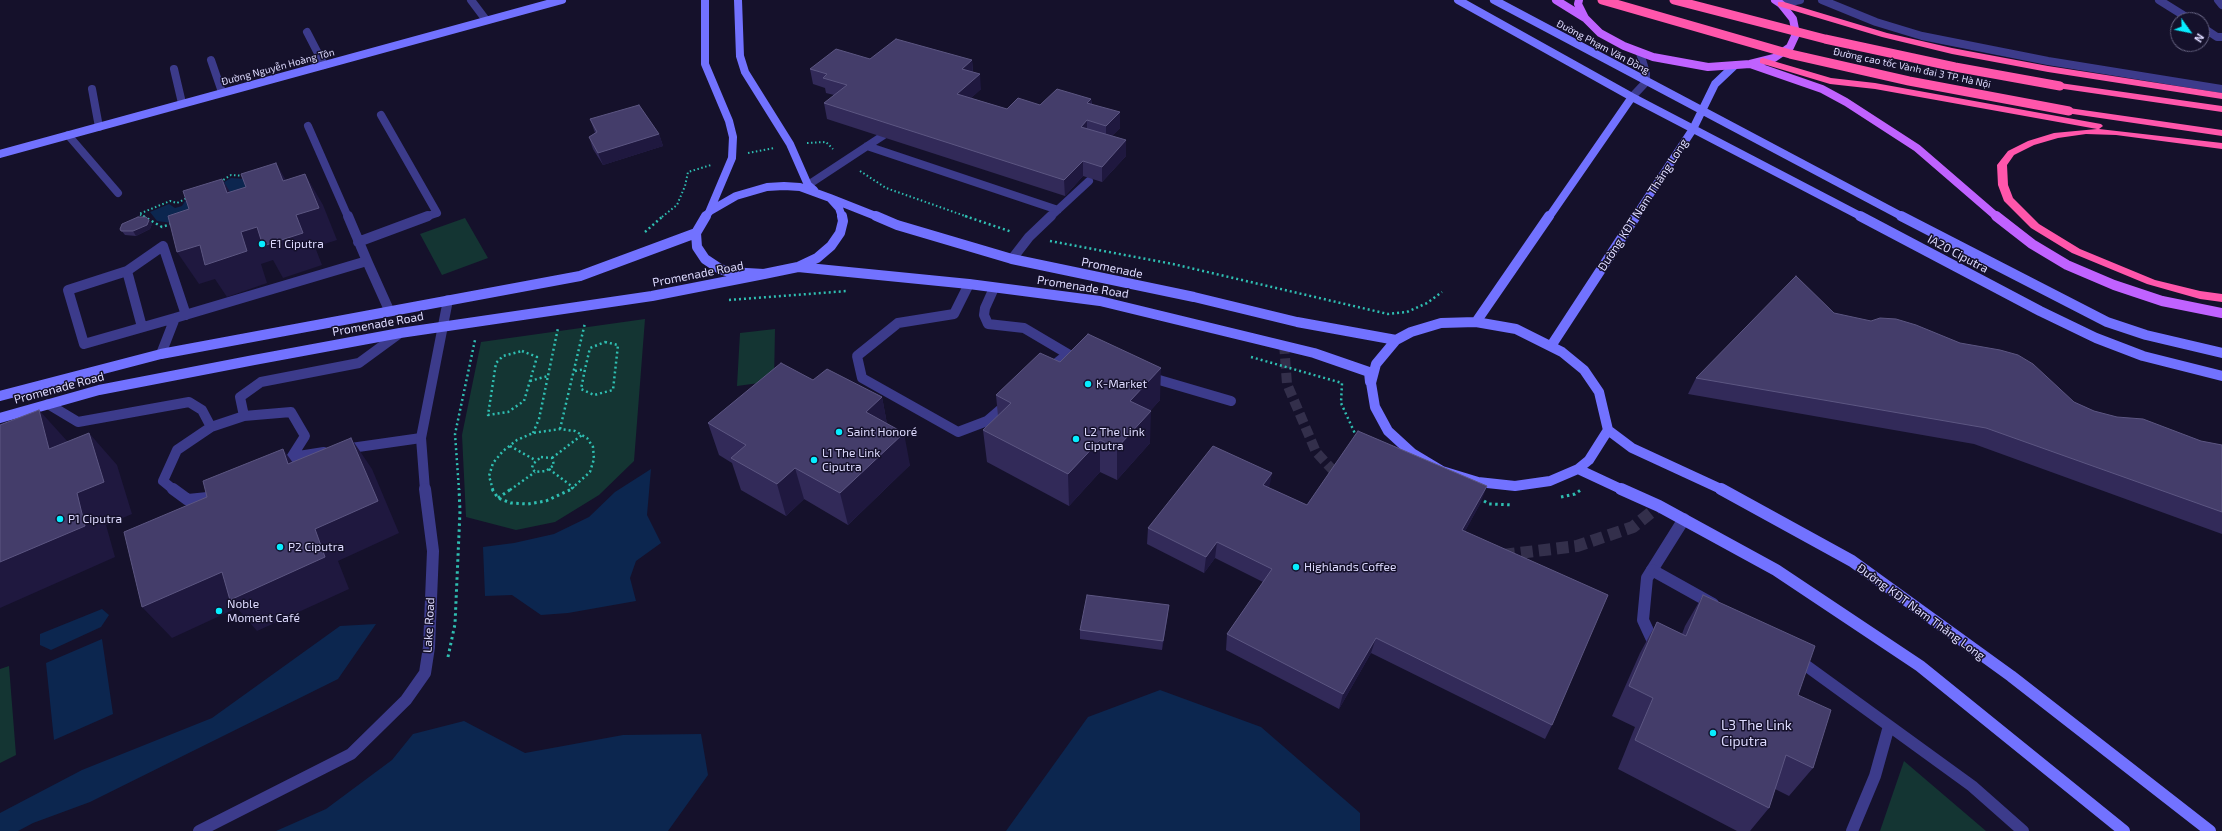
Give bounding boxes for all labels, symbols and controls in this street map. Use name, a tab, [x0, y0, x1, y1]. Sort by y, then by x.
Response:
north arrow	[2170, 12, 2210, 52]
street label: Đường Phạm Văn Đồng	[1555, 17, 1651, 77]
text: N	[2192, 31, 2207, 45]
street label: Đường cao tốc Vành đai 3 TP. Hà Nội	[1832, 45, 1992, 91]
street label: Đường Nguyễn Hoàng Tôn	[220, 46, 336, 88]
street label: Đường KĐT Nam Thăng Long	[1595, 136, 1691, 274]
street label: IA20 Ciputra	[1925, 232, 1991, 276]
place label: E1 Ciputra	[270, 237, 324, 251]
marker: E1 Ciputra	[257, 239, 267, 249]
street label: Promenade	[1080, 254, 1144, 282]
street label: Promenade Road	[651, 258, 745, 290]
street label: Promenade Road	[1036, 273, 1130, 301]
street label: Promenade Road	[331, 309, 425, 339]
street label: Promenade Road	[12, 369, 106, 407]
place label: K-Market	[1096, 377, 1147, 391]
marker: K-Market	[1083, 379, 1093, 389]
place label: Saint Honoré	[847, 425, 917, 439]
place label: L2 The Link Ciputra	[1084, 425, 1145, 453]
marker: Saint Honoré	[834, 427, 844, 437]
marker: L2 The Link Ciputra	[1071, 434, 1081, 444]
place label: L1 The Link Ciputra	[822, 446, 880, 474]
marker: L1 The Link Ciputra	[809, 455, 819, 465]
place label: P1 Ciputra	[68, 512, 122, 526]
marker: P1 Ciputra	[55, 514, 65, 524]
place label: P2 Ciputra	[288, 540, 344, 554]
marker: P2 Ciputra	[275, 542, 285, 552]
place label: Highlands Coffee	[1304, 560, 1396, 574]
street label: Đường KĐT Nam Thăng Long	[1854, 561, 1988, 663]
marker: Highlands Coffee	[1291, 562, 1301, 572]
place label: Noble Moment Café	[227, 597, 300, 625]
street label: Lake Road	[420, 597, 438, 653]
marker: Noble Moment Café	[214, 606, 224, 616]
place label: L3 The Link Ciputra	[1721, 717, 1792, 750]
marker: L3 The Link Ciputra	[1708, 728, 1718, 738]

